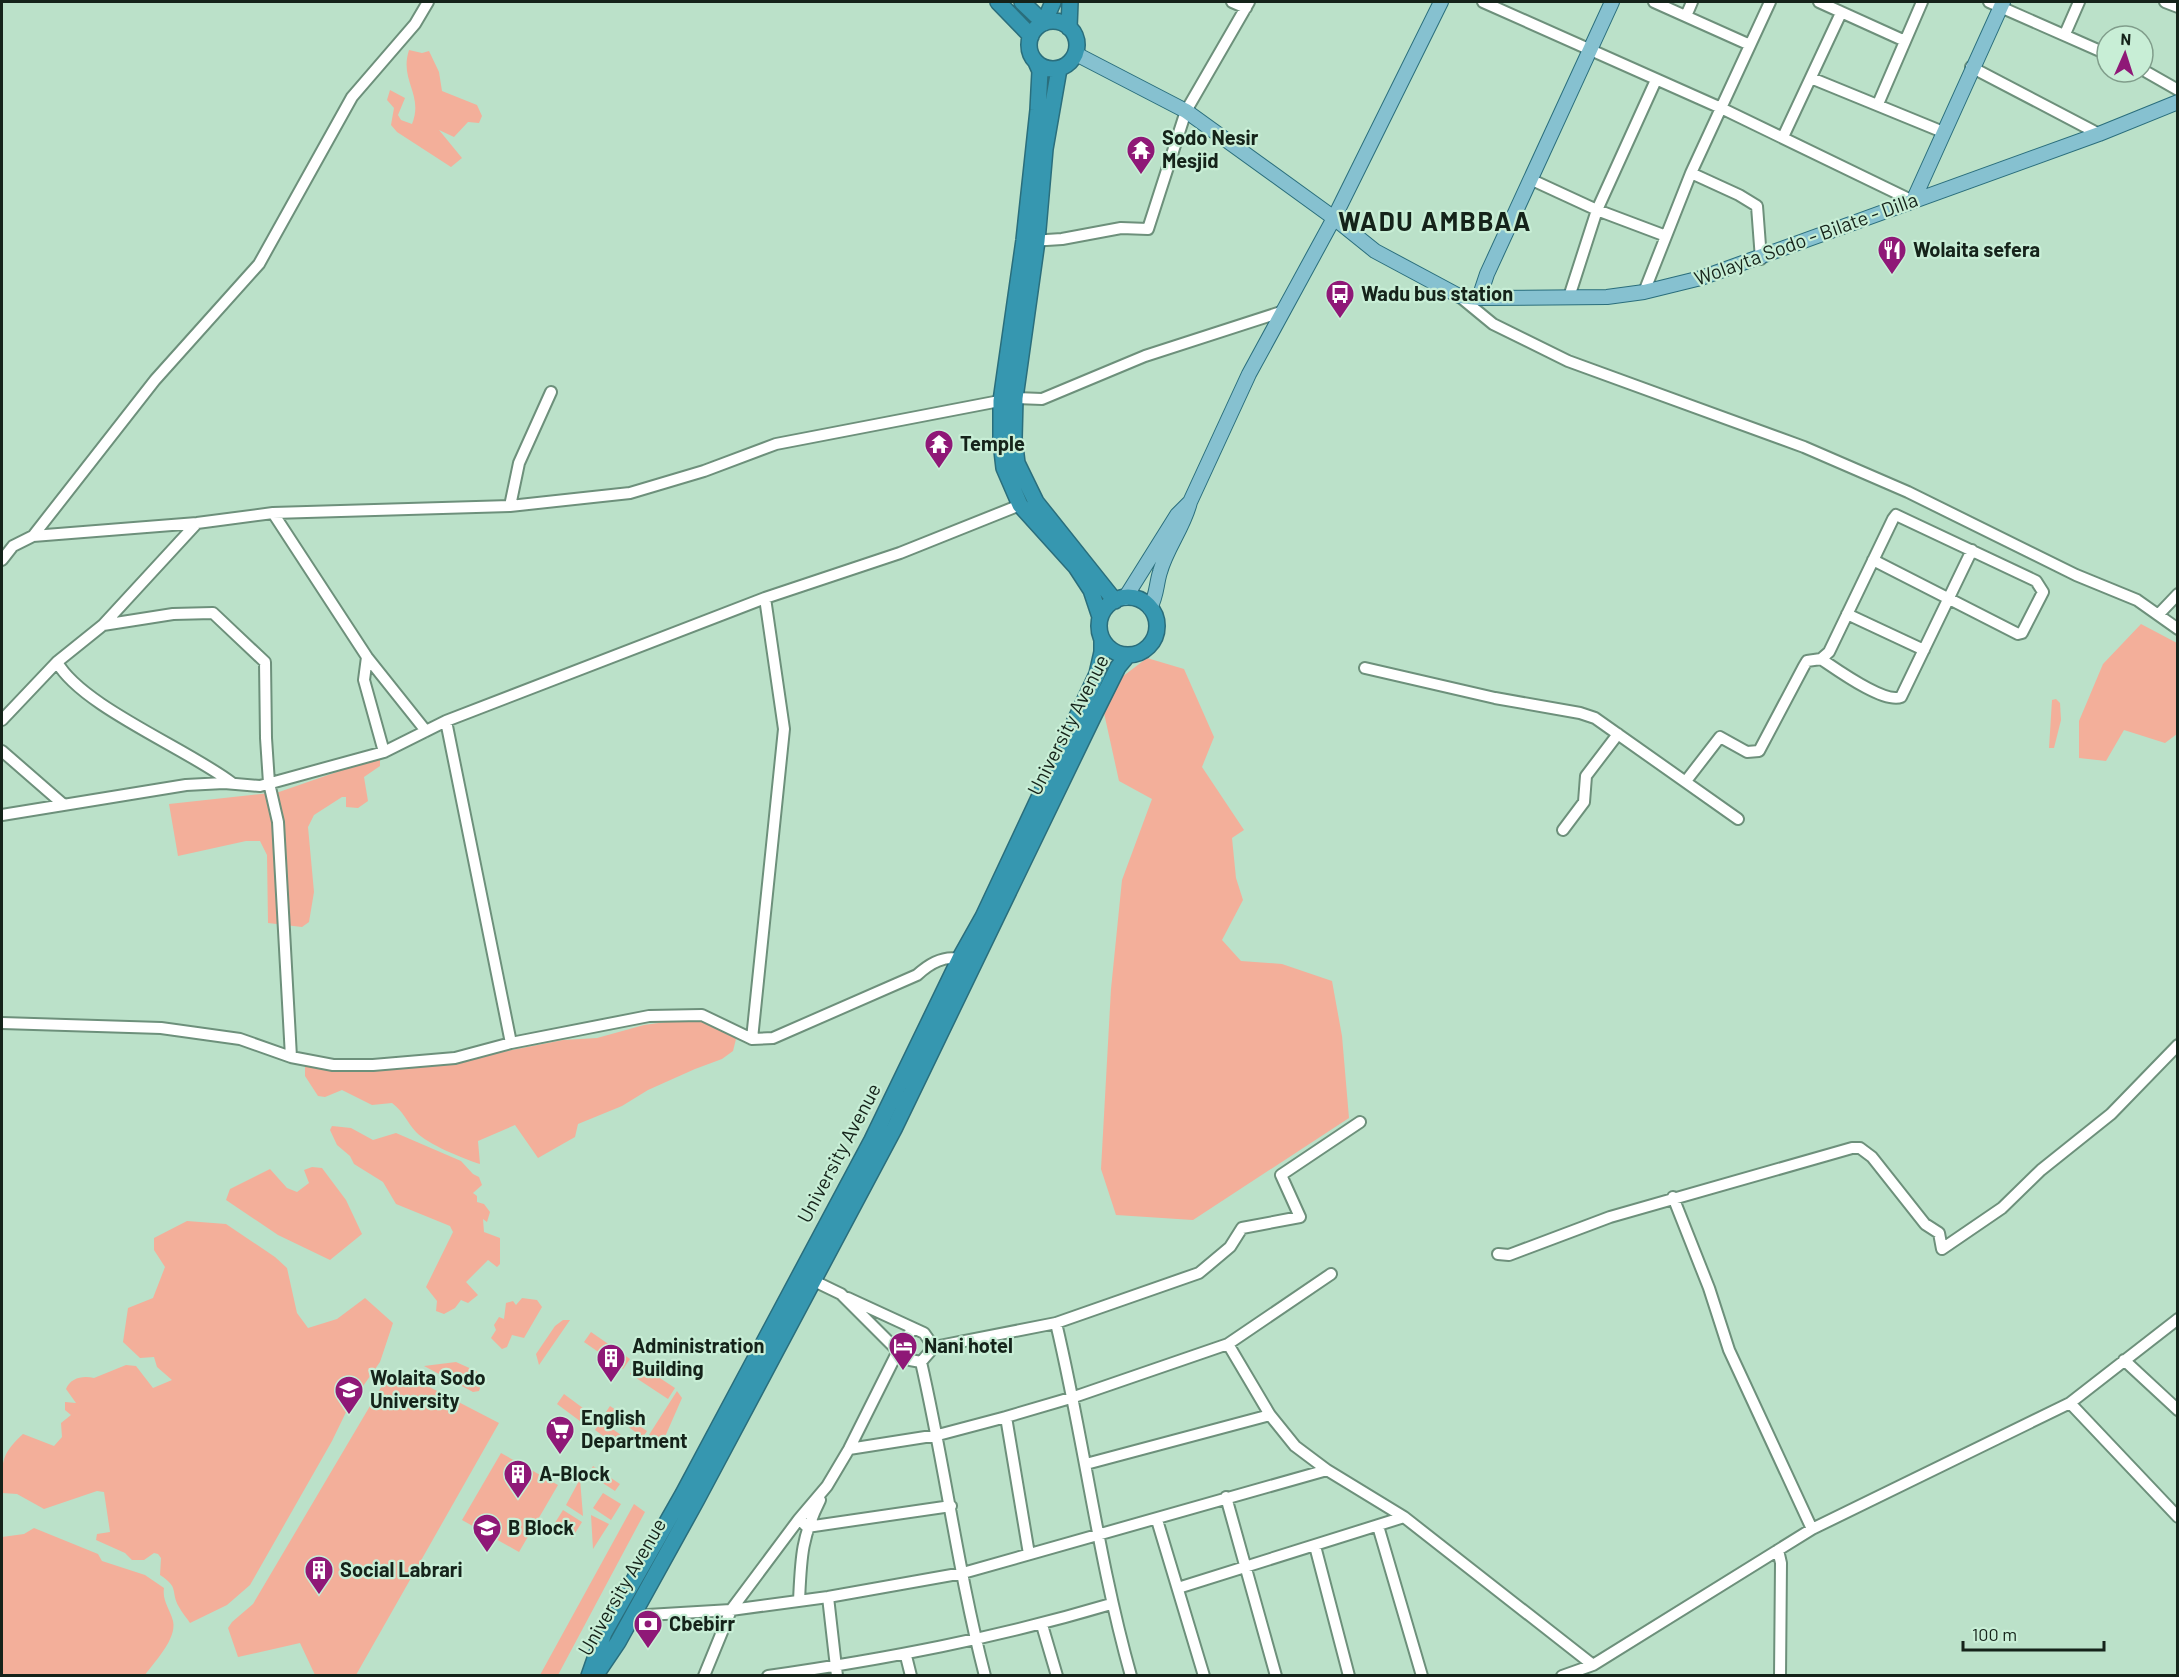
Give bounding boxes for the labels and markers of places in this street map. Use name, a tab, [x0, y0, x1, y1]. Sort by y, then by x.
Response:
place label: Sodo Nesir Mesjid	[1162, 125, 1259, 172]
temple icon: Sodo Nesir Mesjid	[1125, 134, 1157, 176]
restaurant icon: Wolaita sefera	[1876, 234, 1908, 276]
place label: Wolaita sefera	[1913, 237, 2040, 261]
bus stop icon: Wadu bus station	[1324, 278, 1356, 320]
place label: Wadu bus station	[1361, 281, 1513, 305]
temple icon: Temple	[923, 428, 955, 470]
place label: Temple	[960, 431, 1025, 455]
hotel icon: Nani hotel	[887, 1330, 919, 1372]
place label: Administration Building	[632, 1333, 765, 1380]
place label: Nani hotel	[924, 1333, 1013, 1357]
building icon: Administration Building	[595, 1342, 627, 1384]
place label: Wolaita Sodo University	[370, 1365, 486, 1412]
school or university icon: Wolaita Sodo University	[333, 1374, 365, 1416]
place label: English Department	[581, 1405, 688, 1452]
supermarket icon: English Department	[544, 1414, 576, 1456]
building icon: A-Block	[502, 1458, 534, 1500]
place label: A-Block	[539, 1461, 610, 1485]
school or university icon: B Block	[471, 1512, 503, 1554]
place label: B Block	[508, 1515, 575, 1539]
building icon: Social Labrari	[303, 1554, 335, 1596]
place label: Social Labrari	[340, 1557, 463, 1581]
bank icon: Cbebirr	[632, 1608, 664, 1650]
place label: Cbebirr	[669, 1611, 735, 1635]

